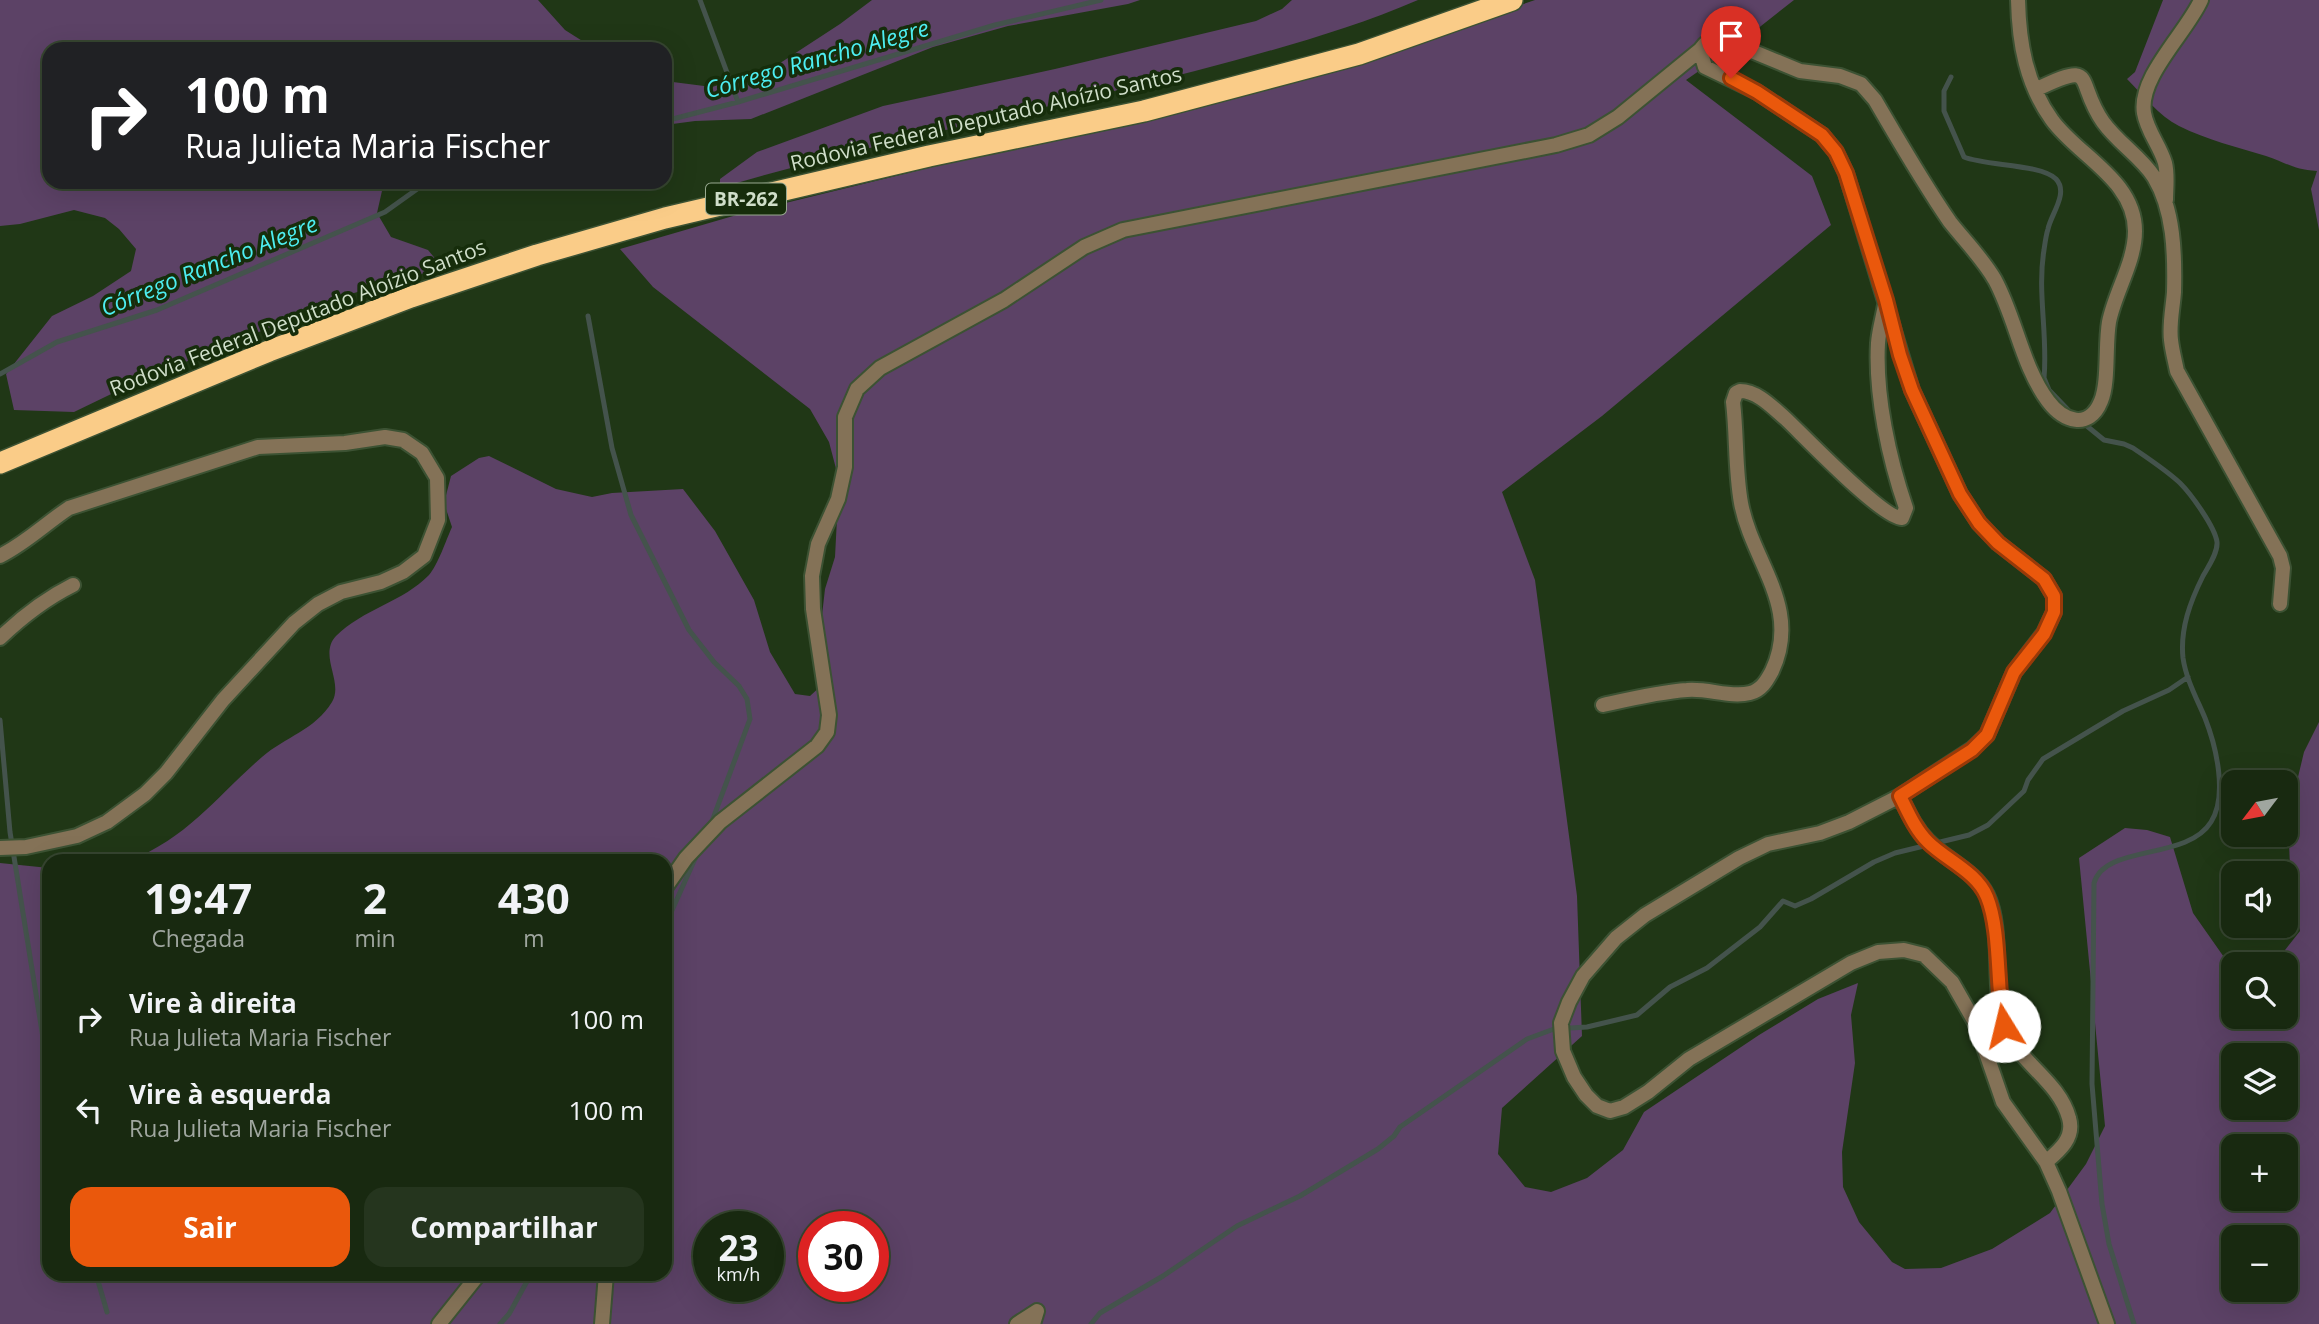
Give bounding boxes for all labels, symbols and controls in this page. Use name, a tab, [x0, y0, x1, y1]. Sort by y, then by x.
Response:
pin	[1701, 6, 1761, 78]
water label: Córrego Rancho Alegre	[701, 11, 932, 105]
icon: arrive	[1712, 17, 1750, 55]
street label: Rodovia Federal Deputado Aloízio Santos	[787, 59, 1184, 177]
text: 100 m	[185, 61, 330, 127]
icon: right	[70, 70, 161, 161]
text: Rua Julieta Maria Fischer	[185, 124, 550, 167]
road number: BR-262	[706, 183, 786, 214]
water label: Córrego Rancho Alegre	[95, 207, 322, 323]
street label: Rodovia Federal Deputado Aloízio Santos	[105, 232, 490, 402]
north arrow	[2221, 770, 2298, 847]
map controls	[2221, 770, 2298, 1302]
button: sound	[2221, 861, 2298, 938]
text: 19:47	[144, 869, 252, 926]
text: 2	[363, 869, 387, 926]
text: 430	[498, 869, 570, 926]
text: Chegada	[151, 922, 245, 954]
text: min	[354, 922, 396, 954]
text: m	[523, 922, 544, 954]
button: search	[2221, 952, 2298, 1029]
text: Vire à direita	[129, 985, 297, 1021]
position arrow	[1967, 989, 2041, 1063]
icon: right	[70, 1000, 108, 1038]
text: 100 m	[569, 1001, 644, 1037]
text: Rua Julieta Maria Fischer	[129, 1021, 391, 1053]
button: layers	[2221, 1043, 2298, 1120]
text: Vire à esquerda	[129, 1076, 331, 1112]
icon: left	[70, 1091, 108, 1129]
text: 100 m	[569, 1092, 644, 1128]
text: Rua Julieta Maria Fischer	[129, 1112, 391, 1144]
button: +	[2221, 1134, 2298, 1211]
button: Sair	[70, 1187, 350, 1267]
button: Compartilhar	[364, 1187, 644, 1267]
speed limit sign: 30	[798, 1211, 889, 1302]
text: 23	[718, 1224, 759, 1271]
button: −	[2221, 1225, 2298, 1302]
text: km/h	[717, 1262, 760, 1286]

